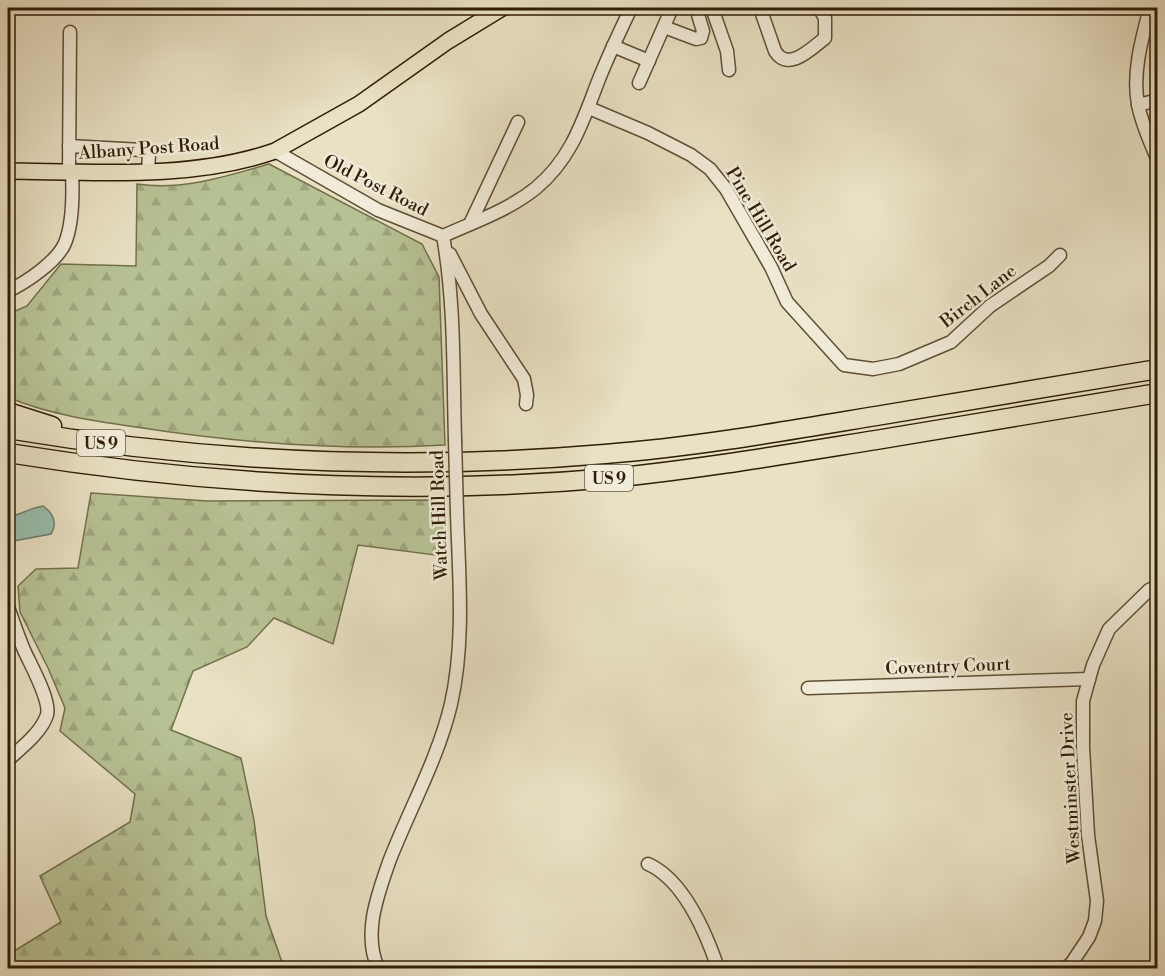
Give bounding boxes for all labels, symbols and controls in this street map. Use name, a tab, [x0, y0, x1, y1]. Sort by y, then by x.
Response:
street label: Albany Post Road	[77, 132, 221, 165]
street label: Old Post Road	[320, 149, 433, 222]
street label: Pine Hill Road	[720, 163, 801, 277]
street label: Birch Lane	[935, 260, 1021, 334]
road number: US 9	[77, 430, 125, 456]
street label: Watch Hill Road	[426, 449, 453, 581]
road number: US 9	[585, 465, 633, 491]
street label: Coventry Court	[885, 653, 1012, 680]
street label: Westminster Drive	[1055, 712, 1086, 865]

